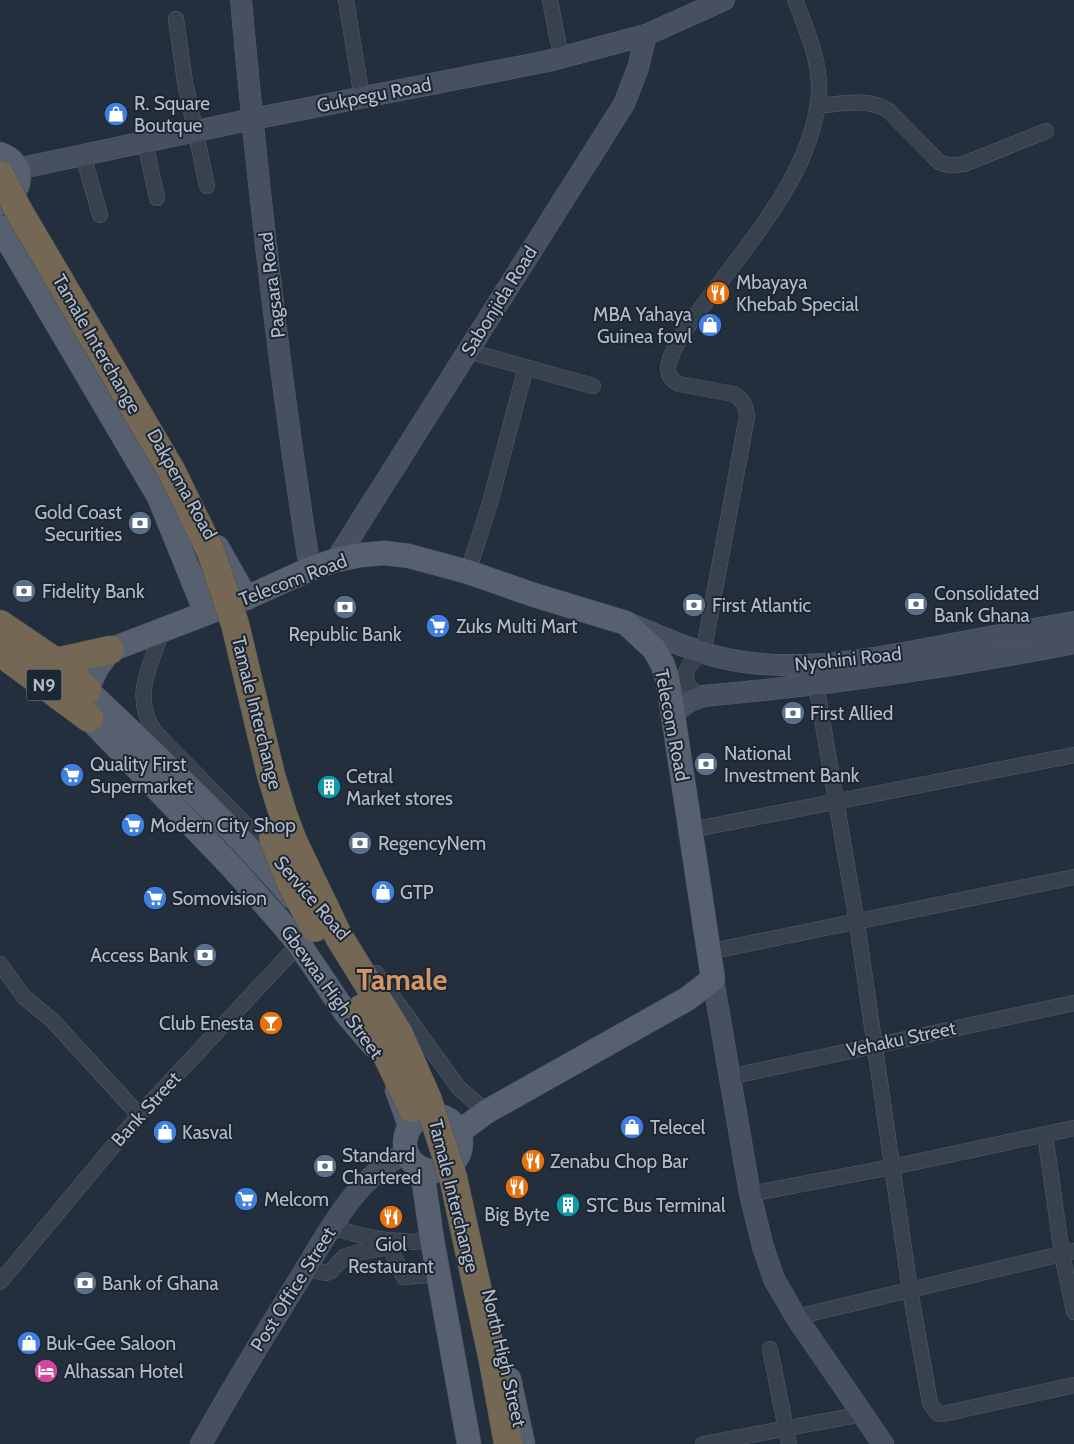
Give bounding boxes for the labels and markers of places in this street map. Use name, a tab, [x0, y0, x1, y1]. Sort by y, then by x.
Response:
place label: R. Square Boutque	[134, 92, 210, 137]
shop icon: R. Square Boutque	[103, 101, 129, 127]
place label: Mbayaya Khebab Special	[736, 271, 859, 316]
restaurant icon: Mbayaya Khebab Special	[705, 280, 731, 306]
place label: MBA Yahaya Guinea fowl	[593, 303, 693, 348]
shop icon: MBA Yahaya Guinea fowl	[697, 312, 723, 338]
place label: Gold Coast Securities	[34, 501, 123, 546]
bank icon: Gold Coast Securities	[127, 510, 153, 536]
bank icon: Fidelity Bank	[11, 578, 37, 604]
place label: Fidelity Bank	[42, 580, 145, 603]
place label: Consolidated Bank Ghana	[934, 582, 1039, 627]
bank icon: Consolidated Bank Ghana	[903, 591, 929, 617]
bank icon: First Atlantic	[681, 592, 707, 618]
bank icon: Republic Bank	[332, 594, 358, 620]
place label: First Atlantic	[712, 594, 811, 617]
supermarket icon: Zuks Multi Mart	[425, 613, 451, 639]
place label: Zuks Multi Mart	[456, 615, 578, 638]
place label: Republic Bank	[289, 623, 402, 646]
bank icon: First Allied	[780, 700, 806, 726]
place label: First Allied	[810, 702, 893, 725]
place label: National Investment Bank	[724, 742, 860, 787]
bank icon: National Investment Bank	[693, 751, 719, 777]
place label: Quality First Supermarket	[90, 753, 194, 798]
supermarket icon: Quality First Supermarket	[59, 762, 85, 788]
place label: Cetral Market stores	[346, 765, 453, 810]
building icon: Cetral Market stores	[316, 774, 342, 800]
supermarket icon: Modern City Shop	[120, 812, 146, 838]
place label: Modern City Shop	[150, 814, 296, 837]
bank icon: RegencyNem	[347, 830, 373, 856]
place label: RegencyNem	[378, 832, 486, 855]
shop icon: GTP	[370, 879, 396, 905]
place label: GTP	[400, 881, 434, 904]
supermarket icon: Somovision	[142, 885, 168, 911]
place label: Somovision	[172, 887, 267, 910]
bank icon: Access Bank	[192, 942, 218, 968]
place label: Access Bank	[90, 944, 188, 967]
bar icon: Club Enesta	[258, 1010, 284, 1036]
place label: Club Enesta	[159, 1012, 254, 1035]
shop icon: Telecel	[619, 1114, 645, 1140]
place label: Telecel	[650, 1116, 706, 1139]
shop icon: Kasval	[152, 1119, 178, 1145]
place label: Kasval	[182, 1121, 233, 1144]
place label: Standard Chartered	[342, 1144, 421, 1189]
restaurant icon: Zenabu Chop Bar	[520, 1148, 546, 1174]
place label: Zenabu Chop Bar	[550, 1150, 688, 1173]
bank icon: Standard Chartered	[312, 1153, 338, 1179]
restaurant icon: Big Byte	[504, 1174, 530, 1200]
supermarket icon: Melcom	[233, 1186, 259, 1212]
place label: Melcom	[264, 1188, 329, 1211]
building icon: STC Bus Terminal	[555, 1192, 581, 1218]
place label: STC Bus Terminal	[586, 1194, 726, 1217]
place label: Big Byte	[484, 1203, 550, 1226]
restaurant icon: Giol Restaurant	[378, 1204, 404, 1230]
place label: Giol Restaurant	[348, 1233, 435, 1278]
bank icon: Bank of Ghana	[72, 1270, 98, 1296]
place label: Bank of Ghana	[102, 1272, 219, 1295]
shop icon: Buk-Gee Saloon	[16, 1330, 42, 1356]
place label: Buk-Gee Saloon	[46, 1332, 176, 1355]
hotel icon: Alhassan Hotel	[33, 1358, 59, 1384]
place label: Alhassan Hotel	[64, 1360, 184, 1383]

